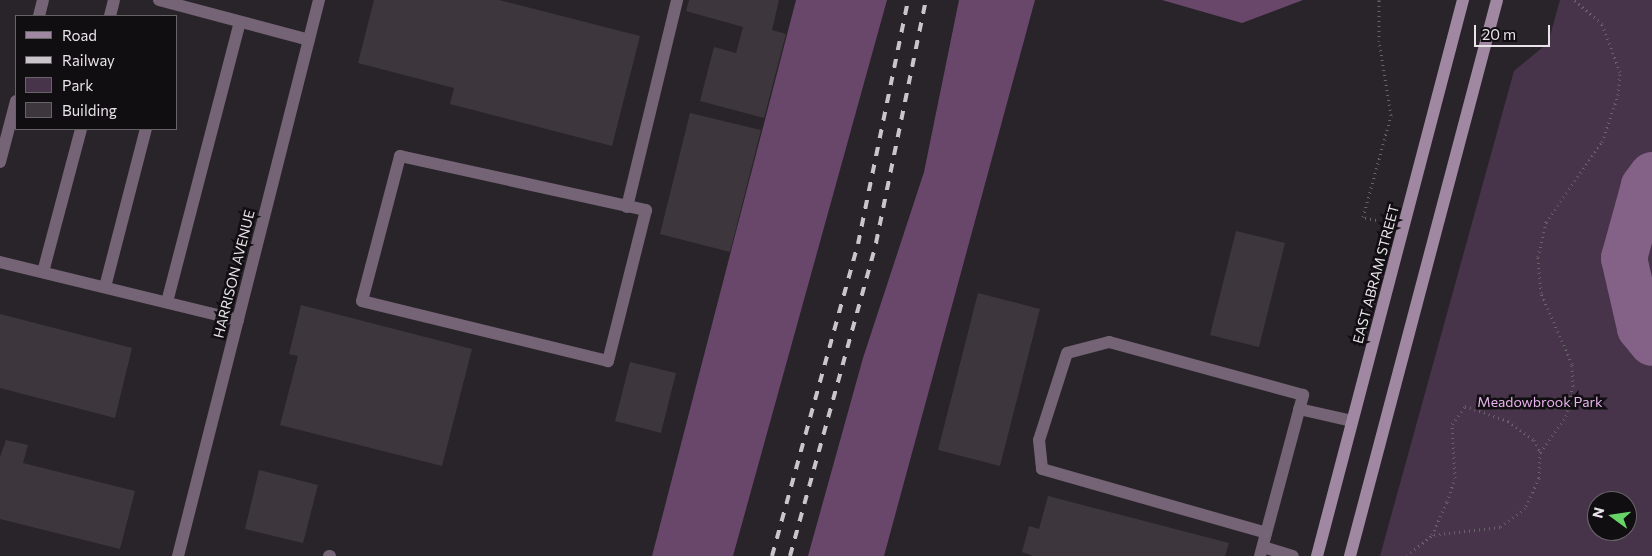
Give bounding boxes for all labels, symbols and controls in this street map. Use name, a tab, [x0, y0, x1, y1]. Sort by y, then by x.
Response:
legend	[15, 15, 178, 130]
scale bar	[1477, 15, 1553, 47]
text: 20 m	[1482, 25, 1516, 43]
text: Road	[62, 26, 97, 44]
text: Railway	[62, 51, 115, 69]
text: Park	[62, 76, 93, 94]
text: Building	[62, 101, 117, 119]
street label: EAST ABRAM STREET	[1349, 203, 1403, 345]
street label: HARRISON AVENUE	[210, 208, 258, 340]
park label: Meadowbrook Park	[1477, 394, 1603, 410]
north arrow	[1587, 491, 1637, 541]
text: N	[1588, 505, 1607, 520]

